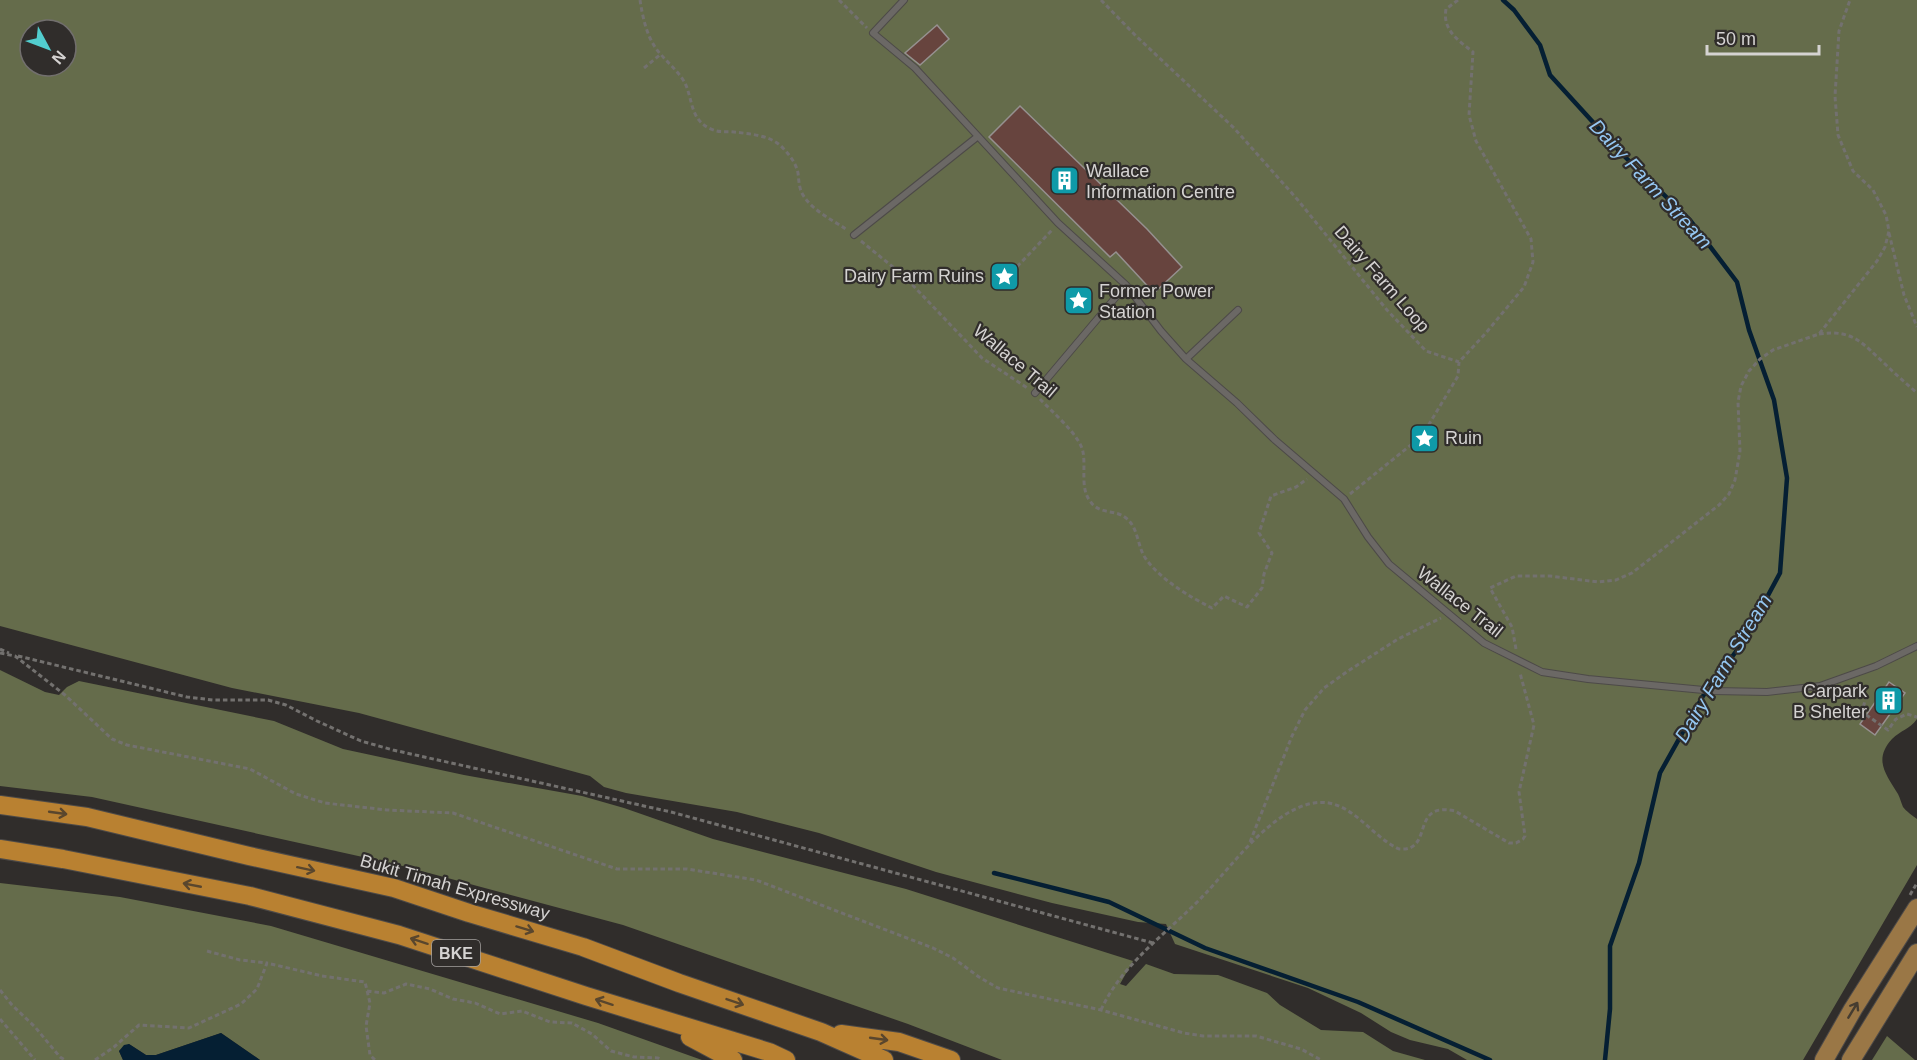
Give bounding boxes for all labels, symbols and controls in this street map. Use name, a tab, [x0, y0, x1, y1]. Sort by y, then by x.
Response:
north arrow	[18, 18, 78, 78]
scale bar	[1707, 18, 1820, 56]
text: 50 m	[1716, 29, 1756, 49]
text: N	[49, 48, 69, 67]
water label: Dairy Farm Stream	[1585, 115, 1717, 253]
place label: Wallace Information Centre	[1086, 161, 1235, 202]
building icon: Wallace Information Centre	[1049, 165, 1081, 197]
street label: Dairy Farm Loop	[1330, 222, 1434, 336]
place icon: Dairy Farm Ruins	[989, 260, 1021, 292]
place label: Dairy Farm Ruins	[844, 266, 984, 286]
place label: Former Power Station	[1099, 281, 1213, 322]
place icon: Former Power Station	[1062, 285, 1094, 317]
street label: Wallace Trail	[969, 320, 1061, 402]
place icon: Ruin	[1408, 422, 1440, 454]
place label: Ruin	[1445, 428, 1482, 448]
street label: Wallace Trail	[1414, 563, 1506, 641]
water label: Dairy Farm Stream	[1670, 590, 1776, 746]
place label: Carpark B Shelter	[1793, 681, 1868, 722]
building icon: Carpark B Shelter	[1872, 685, 1904, 717]
one-way arrow	[48, 807, 67, 818]
street label: Bukit Timah Expressway	[358, 850, 552, 924]
one-way arrow	[296, 864, 315, 875]
one-way arrow	[183, 878, 202, 890]
one-way arrow	[515, 924, 534, 935]
one-way arrow	[410, 935, 429, 946]
road number: BKE	[432, 940, 480, 966]
one-way arrow	[595, 996, 614, 1007]
one-way arrow	[725, 998, 744, 1009]
one-way arrow	[1848, 1002, 1860, 1019]
one-way arrow	[868, 1034, 888, 1045]

